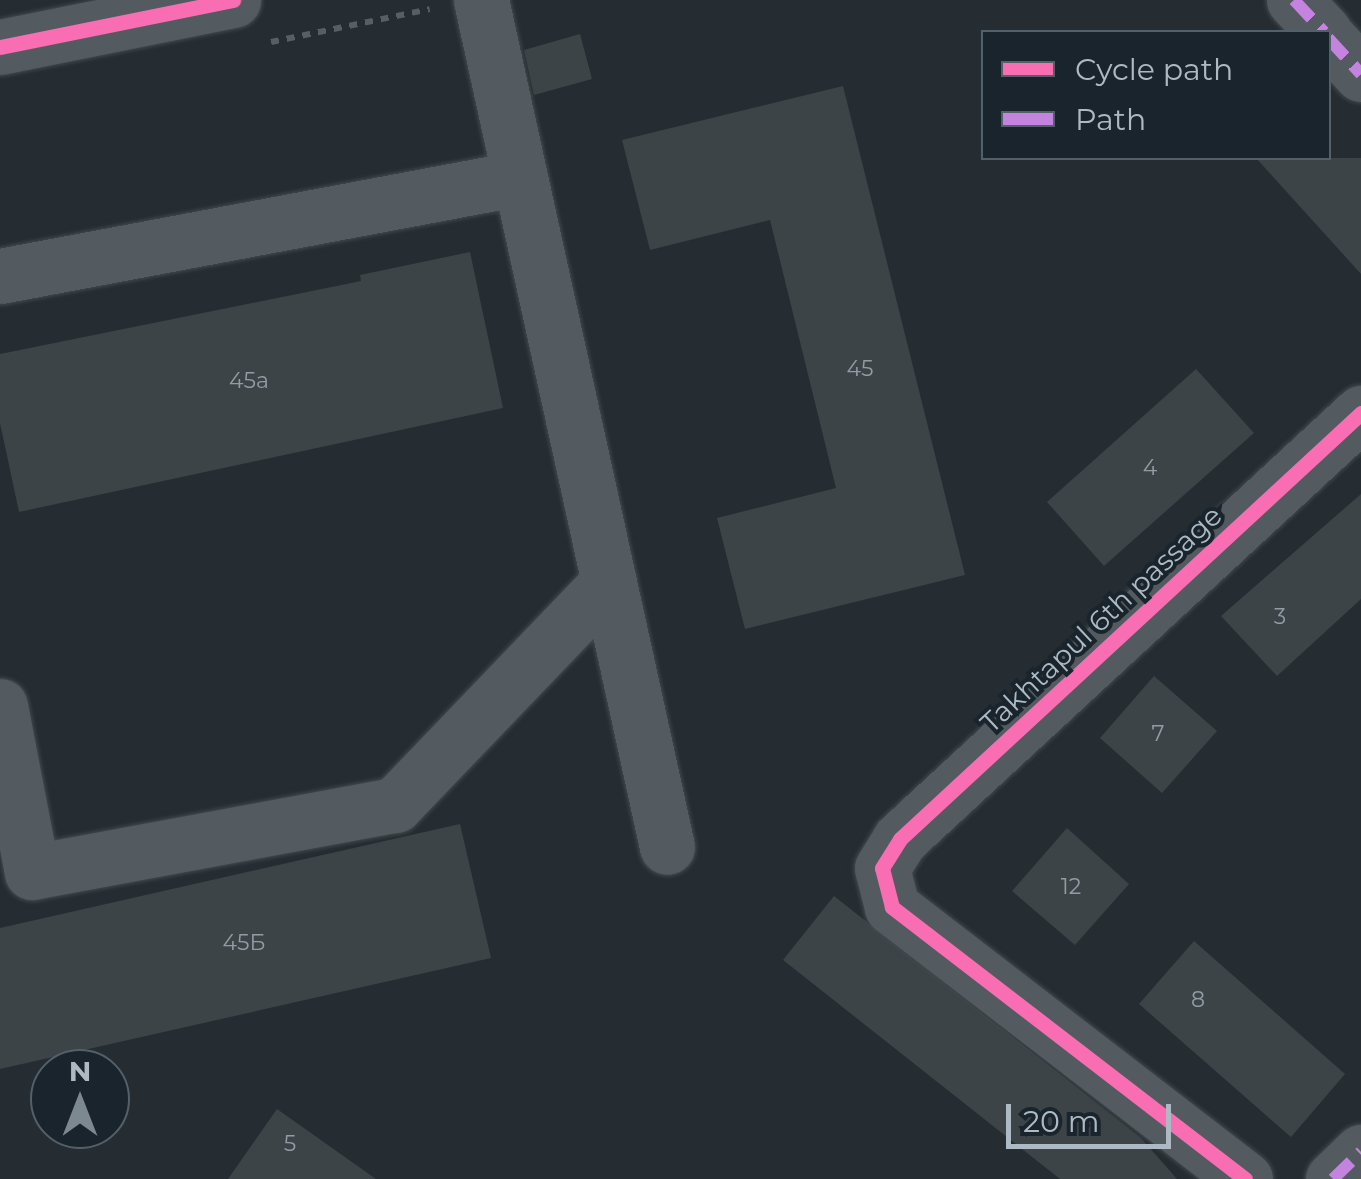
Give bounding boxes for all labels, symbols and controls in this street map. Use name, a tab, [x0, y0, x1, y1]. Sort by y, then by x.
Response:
legend	[981, 30, 1331, 160]
text: Cycle path	[1075, 51, 1233, 88]
text: Path	[1075, 101, 1146, 138]
house number: 45	[847, 356, 873, 382]
house number: 45a	[229, 368, 269, 394]
house number: 4	[1143, 455, 1157, 481]
street label: Takhtapul 6th passage	[973, 498, 1229, 740]
house number: 3	[1274, 604, 1286, 630]
house number: 7	[1152, 721, 1164, 747]
house number: 12	[1061, 874, 1081, 900]
house number: 45Б	[223, 930, 265, 956]
house number: 8	[1191, 987, 1205, 1013]
north arrow	[30, 1049, 130, 1149]
text: N	[69, 1054, 91, 1088]
scale bar	[1011, 1084, 1176, 1146]
text: 20 m	[1023, 1103, 1100, 1140]
house number: 5	[284, 1131, 296, 1157]

